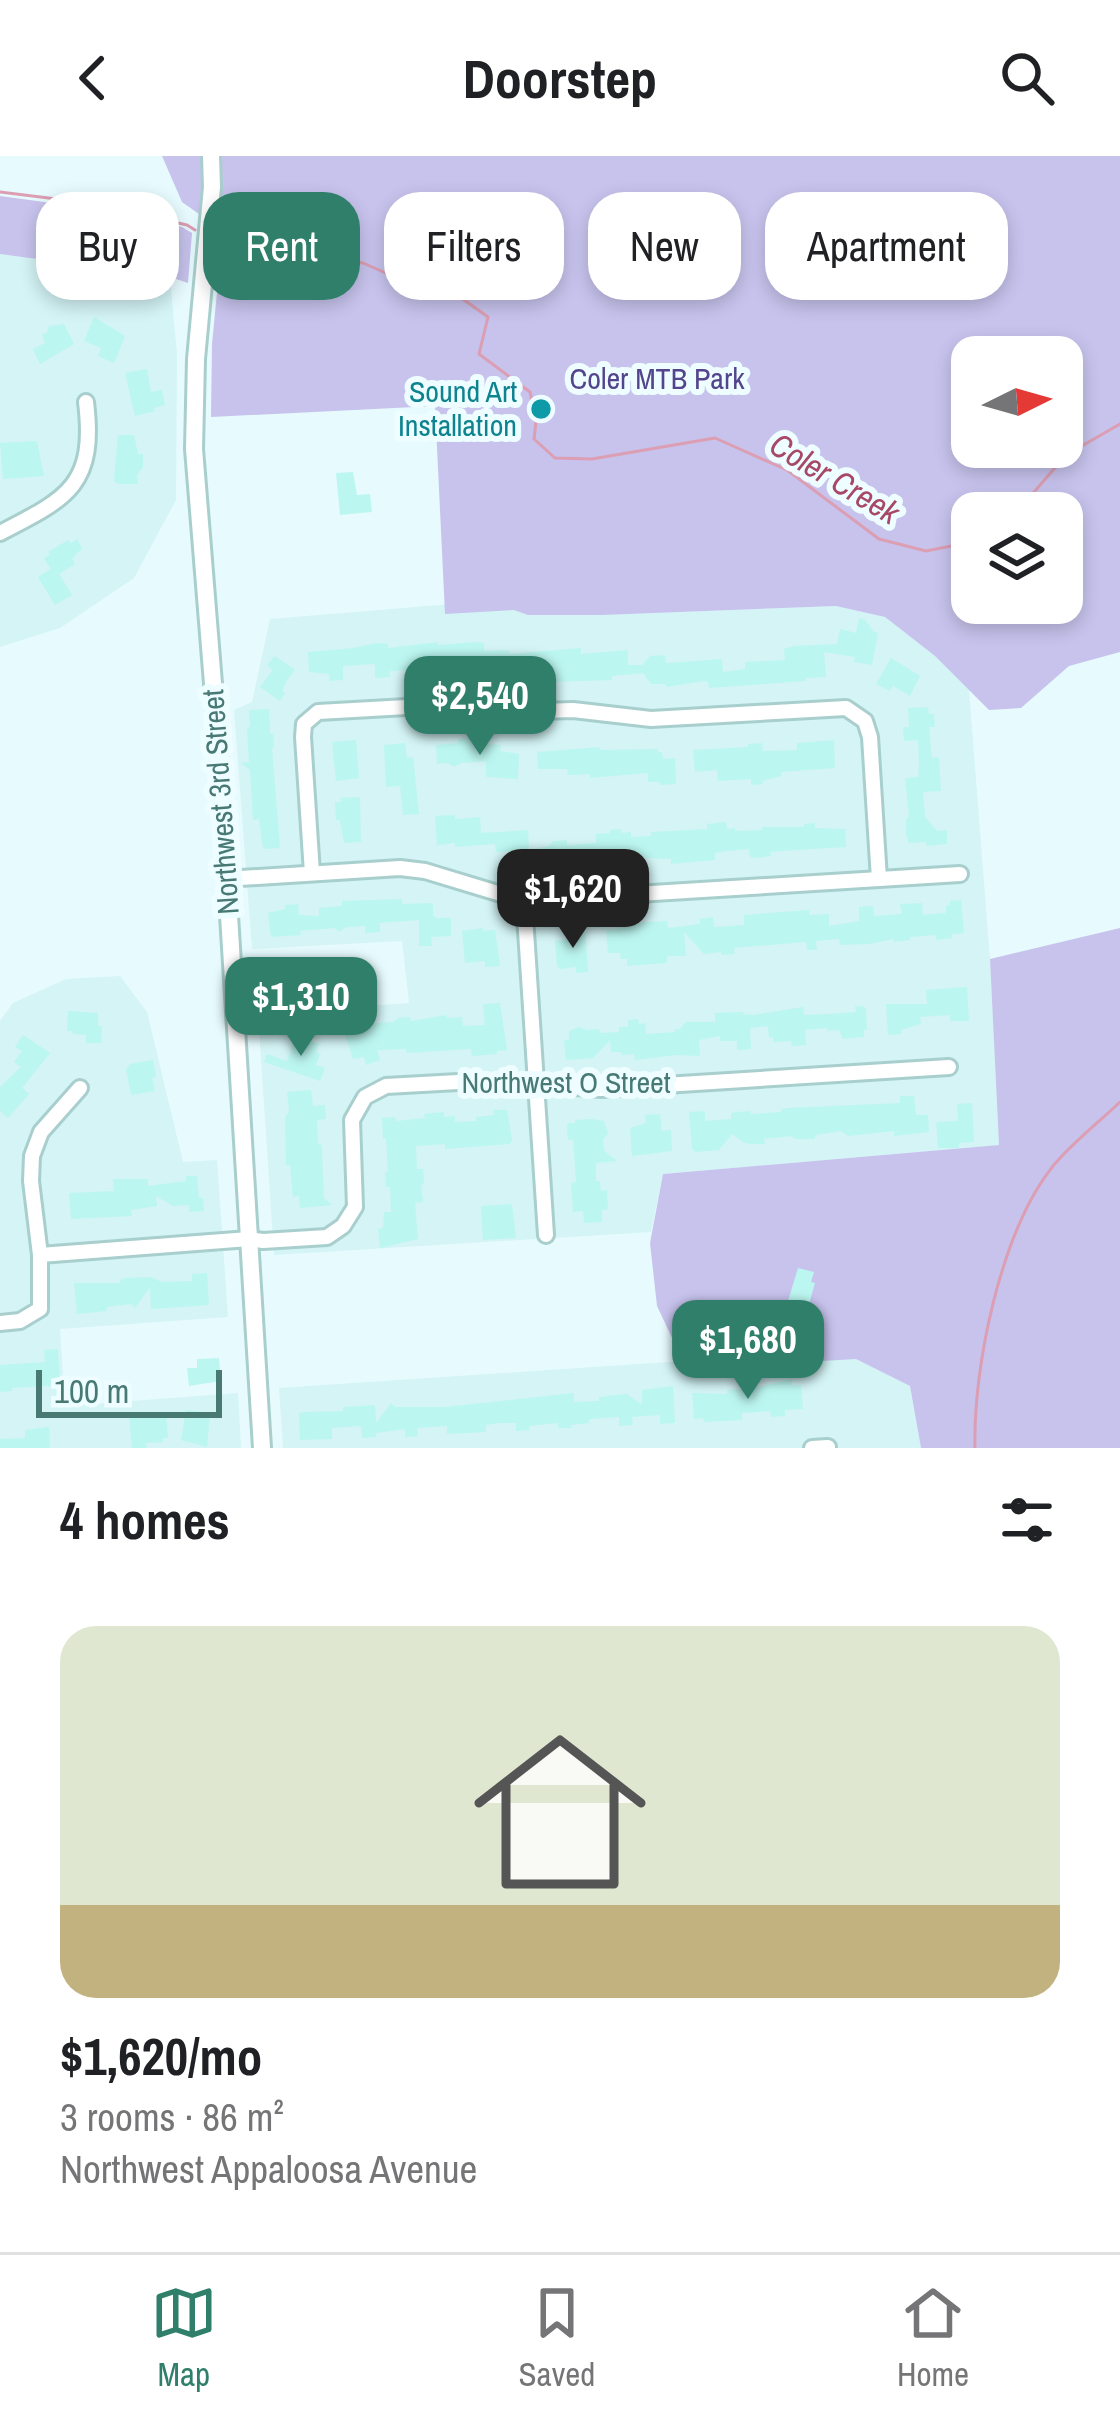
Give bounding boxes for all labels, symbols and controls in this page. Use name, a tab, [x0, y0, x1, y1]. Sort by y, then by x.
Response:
text: Doorstep	[463, 42, 657, 115]
icon: back	[60, 45, 126, 111]
icon: search	[994, 45, 1060, 111]
chip: Buy	[36, 192, 179, 300]
chip: Rent	[203, 192, 360, 300]
chip: Filters	[384, 192, 564, 300]
chip: New	[588, 192, 741, 300]
chip: Apartment	[765, 192, 1008, 300]
north arrow	[951, 336, 1083, 468]
map controls	[951, 336, 1083, 624]
park label: Coler MTB Park	[570, 358, 745, 398]
place label: Sound Art Installation	[398, 371, 517, 445]
marker: Sound Art Installation	[528, 396, 554, 422]
water label: Coler Creek	[762, 422, 909, 535]
button: layers	[951, 492, 1083, 624]
pin: $2,540	[382, 656, 578, 758]
text: $2,540	[431, 669, 529, 721]
street label: Northwest 3rd Street	[192, 688, 248, 916]
pin: $1,620	[475, 849, 671, 951]
text: $1,620	[524, 862, 622, 914]
pin: $1,310	[203, 957, 399, 1059]
text: $1,310	[252, 970, 350, 1022]
street label: Northwest O Street	[461, 1062, 671, 1102]
pin: $1,680	[650, 1300, 846, 1402]
text: $1,680	[699, 1313, 797, 1365]
scale bar	[36, 1364, 222, 1417]
text: 100 m	[54, 1369, 129, 1413]
text: 4 homes	[60, 1486, 230, 1555]
icon: filters	[994, 1487, 1060, 1553]
icon: home	[452, 1704, 668, 1920]
text: $1,620/mo	[60, 2022, 262, 2091]
text: 3 rooms · 86 m²	[60, 2091, 284, 2143]
text: Northwest Appaloosa Avenue	[60, 2143, 477, 2195]
tab: Map	[151, 2280, 217, 2396]
tab: Saved	[519, 2280, 595, 2396]
tab: Home	[897, 2280, 969, 2396]

